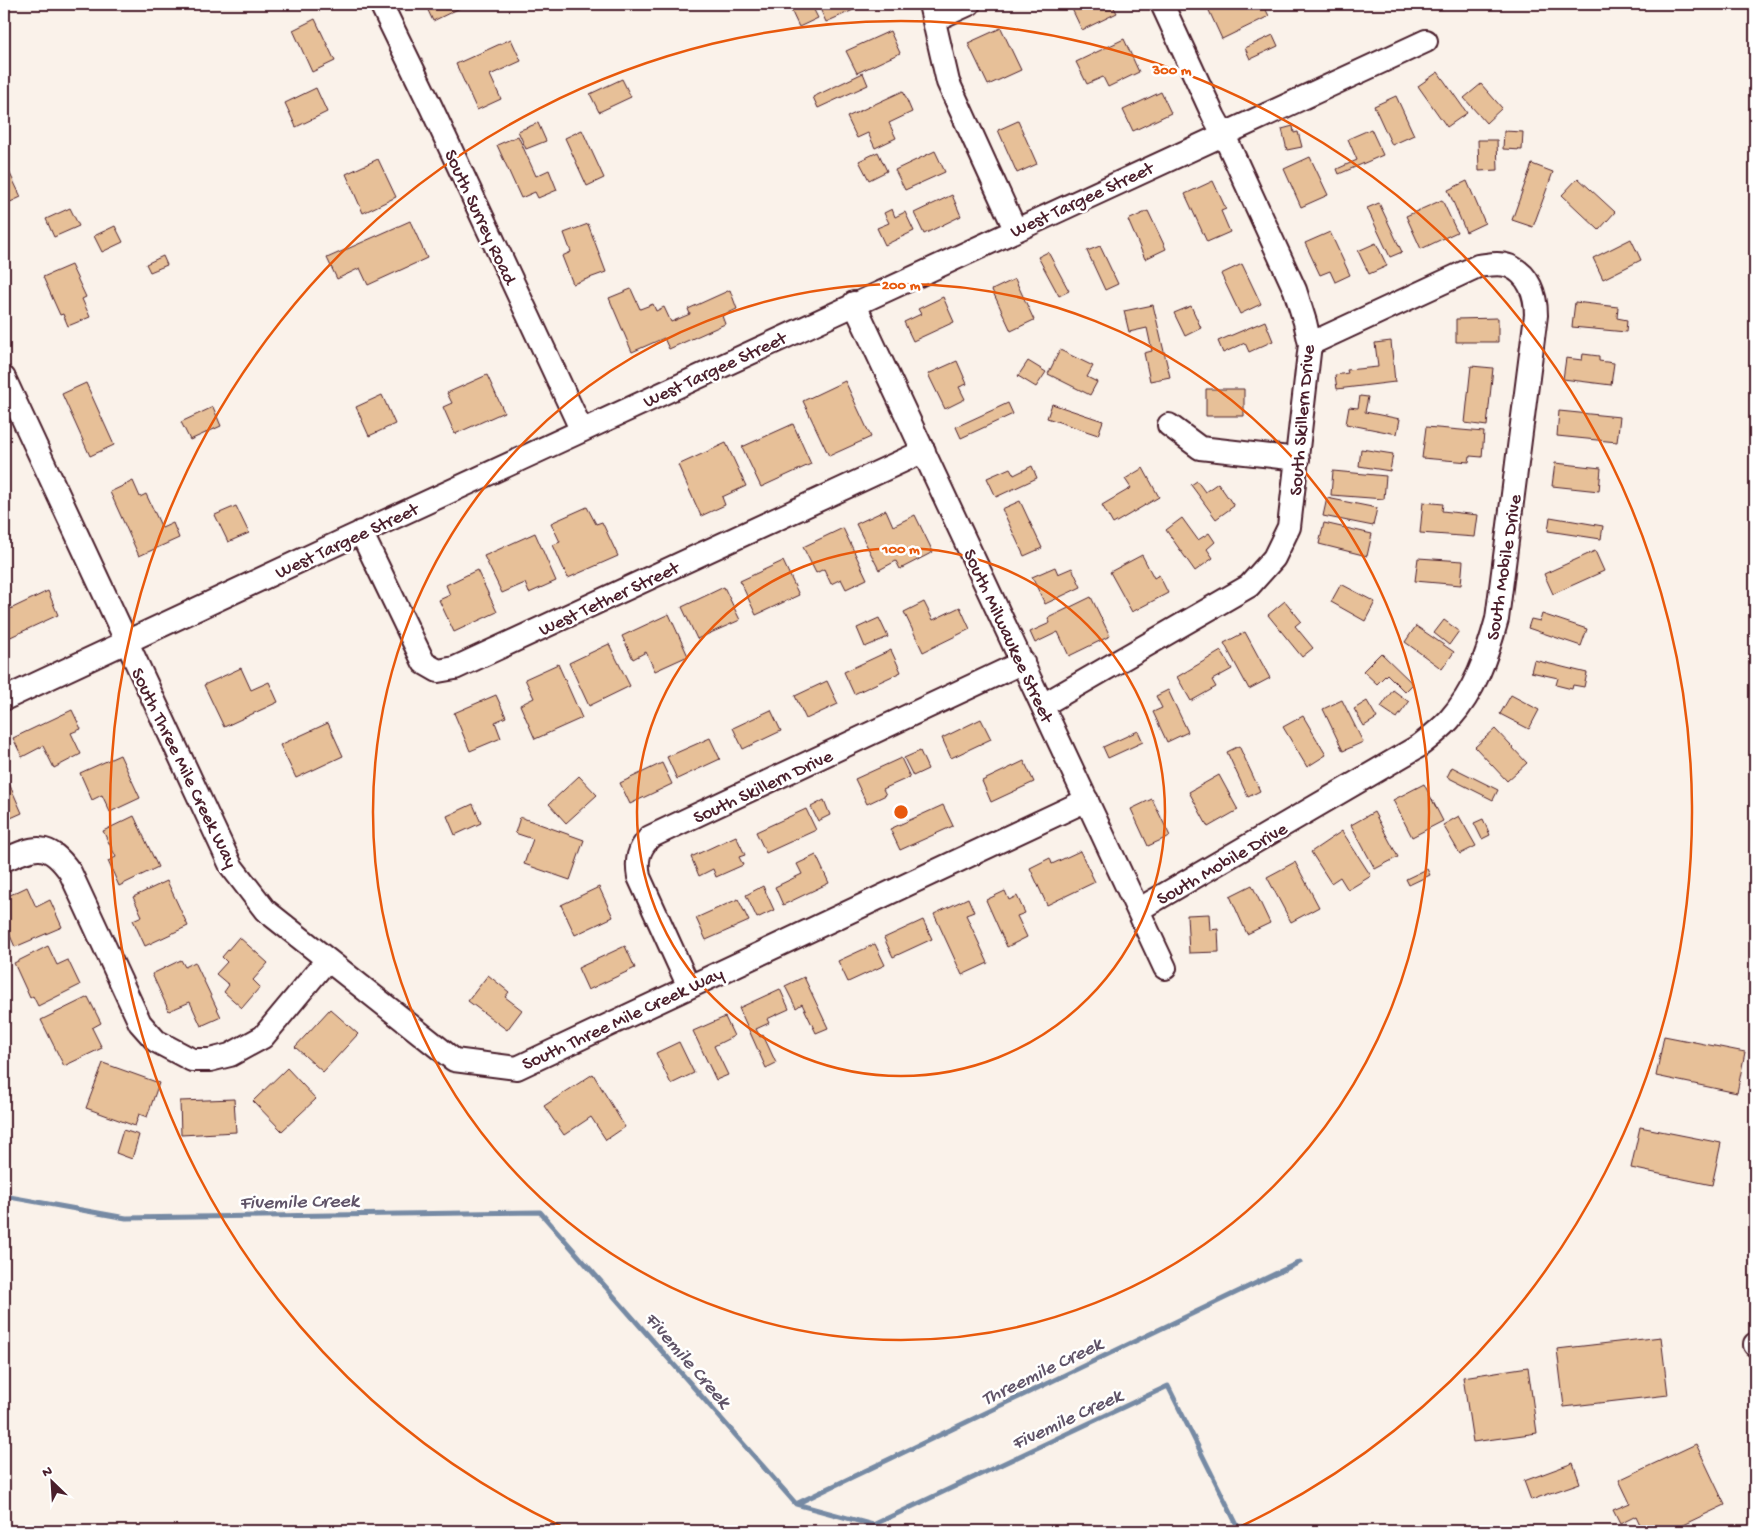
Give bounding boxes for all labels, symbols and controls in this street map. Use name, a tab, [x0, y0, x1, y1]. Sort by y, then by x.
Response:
text: 300 m	[1151, 62, 1192, 80]
street label: South Surrey Road	[437, 146, 521, 290]
street label: West Targee Street	[1007, 157, 1160, 244]
text: 200 m	[882, 277, 921, 295]
street label: West Targee Street	[640, 327, 793, 414]
street label: South Skillern Drive	[1285, 344, 1322, 497]
street label: South Mobile Drive	[1483, 493, 1528, 642]
street label: West Targee Street	[272, 498, 425, 585]
text: 100 m	[881, 541, 920, 559]
street label: South Milwaukee Street	[956, 546, 1058, 729]
street label: West Tether Street	[536, 557, 685, 643]
street label: South Three Mile Creek Way	[124, 665, 242, 873]
street label: South Skillern Drive	[690, 746, 837, 831]
centre of rings	[892, 803, 910, 821]
street label: South Mobile Drive	[1153, 818, 1292, 912]
street label: South Three Mile Creek Way	[519, 963, 729, 1077]
water label: Fivemile Creek	[239, 1191, 361, 1216]
water label: Fivemile Creek	[639, 1309, 736, 1415]
water label: Threemile Creek	[978, 1333, 1109, 1412]
water label: Fivemile Creek	[1009, 1385, 1128, 1457]
north arrow	[28, 1458, 78, 1508]
text: N	[40, 1463, 55, 1482]

